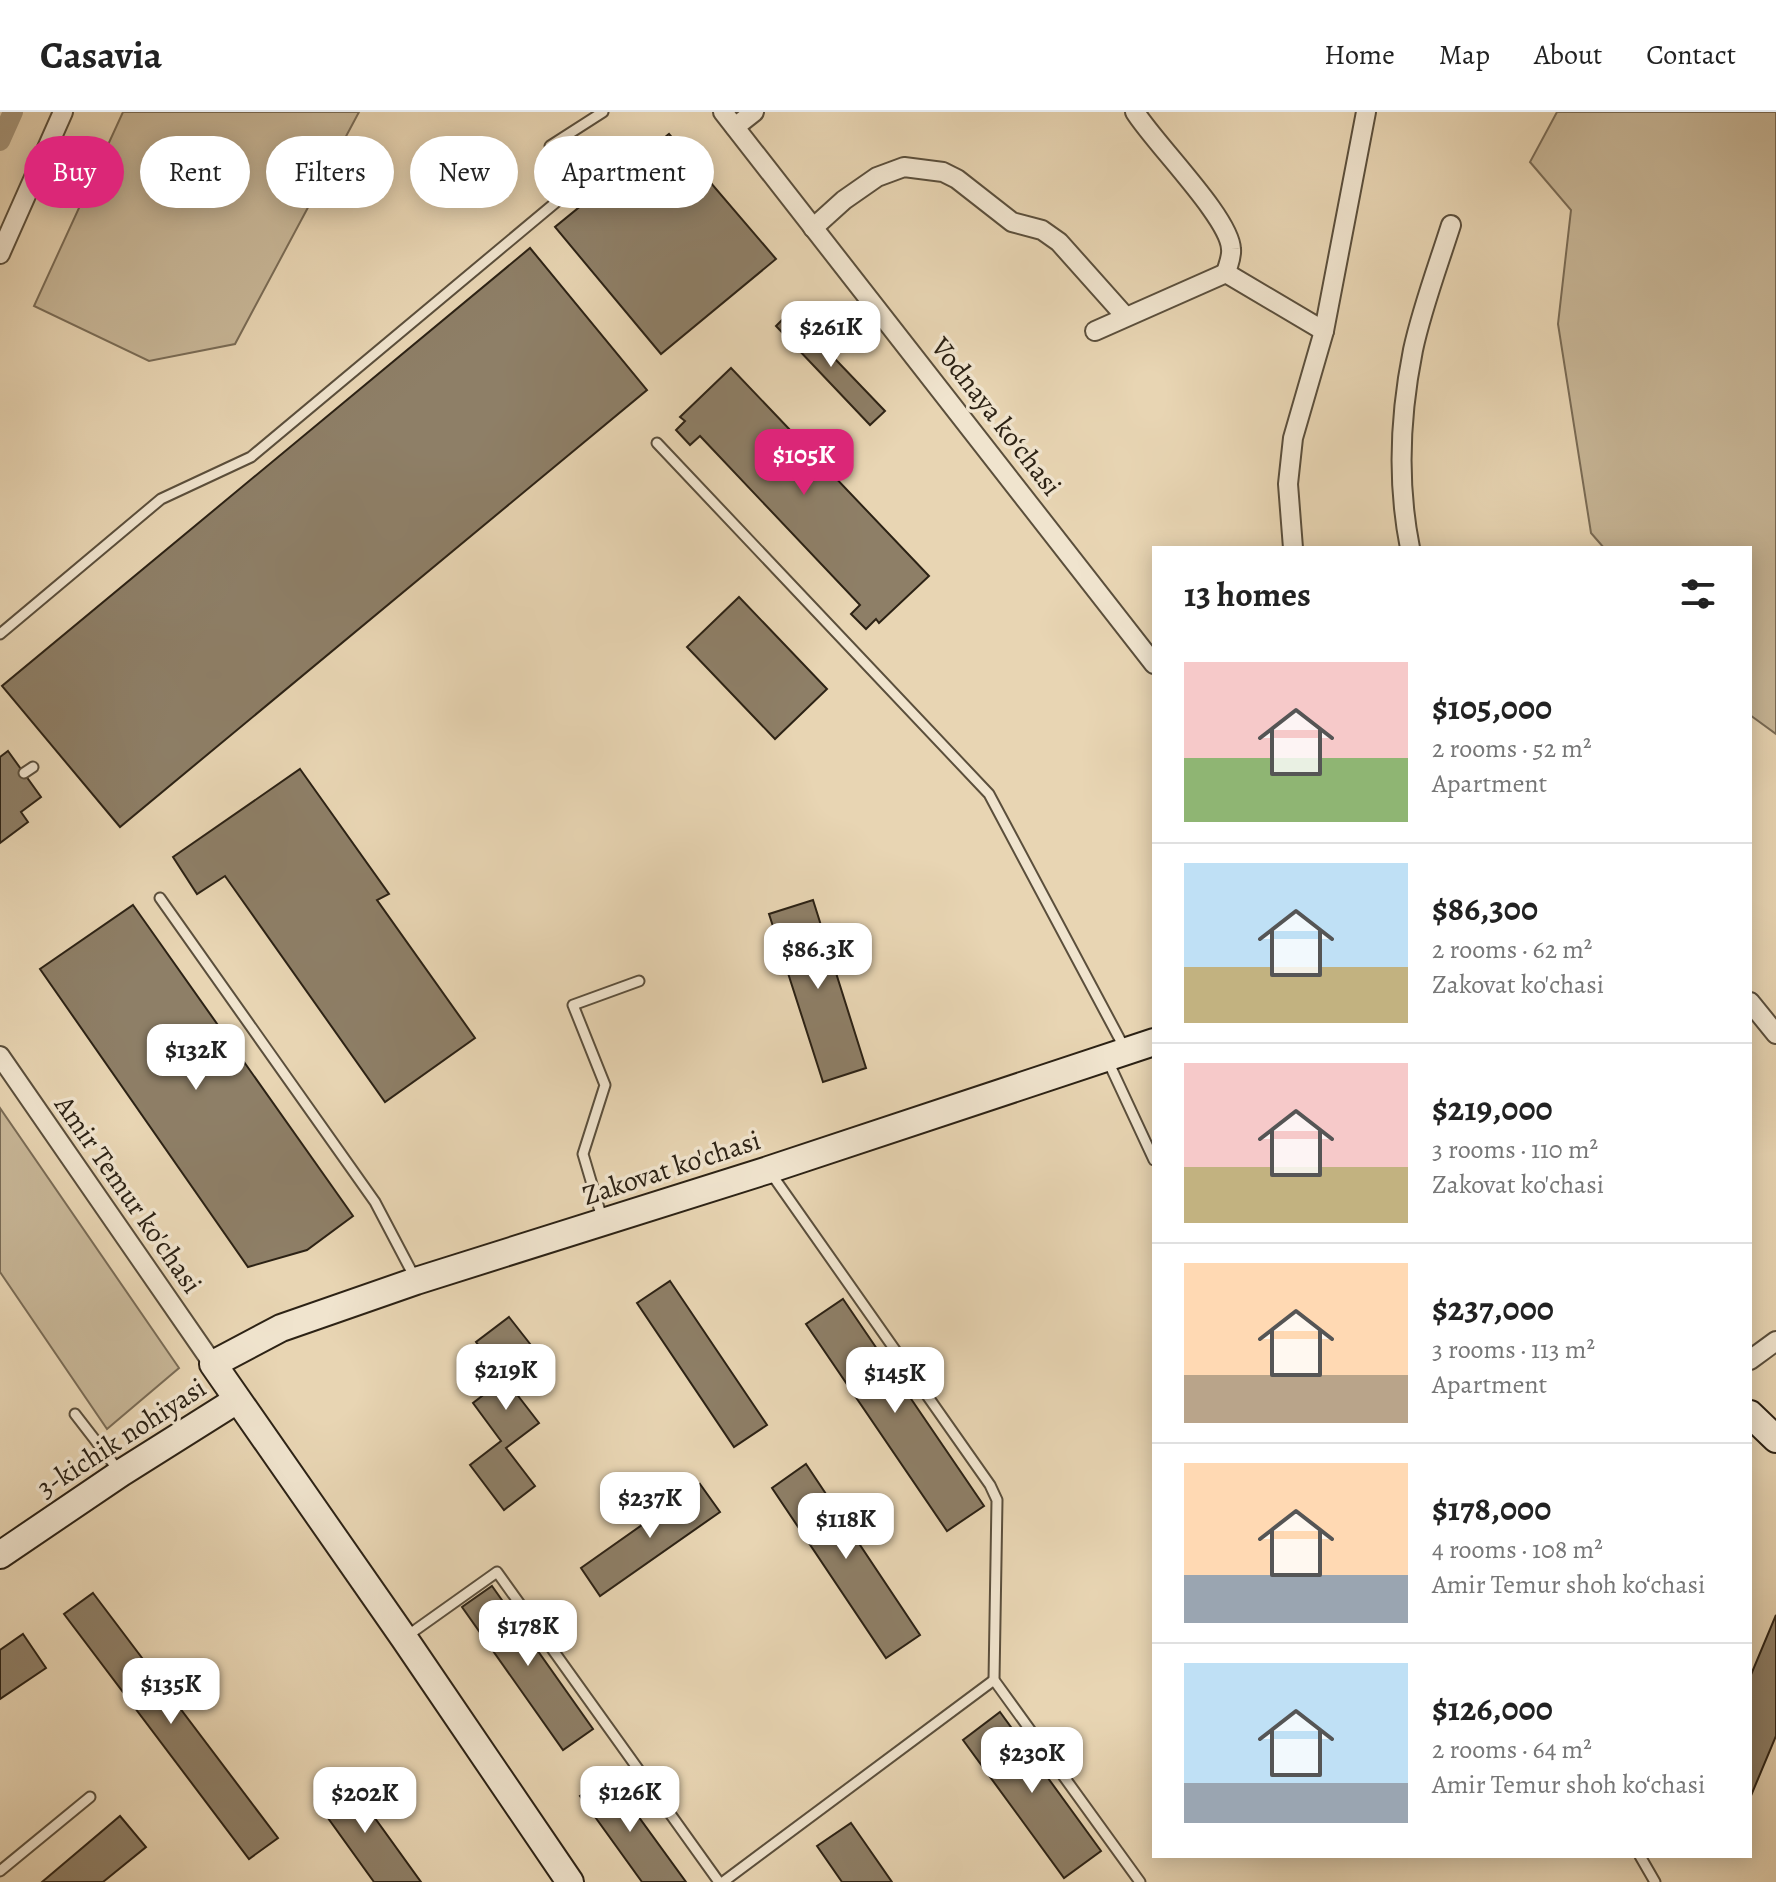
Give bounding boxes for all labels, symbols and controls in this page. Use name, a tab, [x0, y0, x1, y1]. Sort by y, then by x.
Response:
text: Casavia	[40, 29, 162, 81]
text: Home	[1324, 36, 1395, 74]
text: Map	[1439, 36, 1490, 74]
text: About	[1534, 36, 1602, 74]
text: Contact	[1646, 36, 1736, 74]
chip: Buy	[24, 136, 124, 208]
chip: Rent	[140, 136, 250, 208]
chip: Filters	[266, 136, 394, 208]
chip: New	[410, 136, 518, 208]
chip: Apartment	[534, 136, 714, 208]
pin: $261K	[775, 301, 887, 369]
text: $261K	[799, 309, 863, 344]
street label: Vodnaya ko‘chasi	[922, 328, 1070, 504]
pin: $105K	[748, 429, 860, 497]
text: $105K	[773, 437, 835, 472]
text: 13 homes	[1184, 571, 1311, 618]
icon: filters	[1676, 572, 1720, 616]
text: $105,000	[1432, 684, 1552, 731]
icon: home	[1248, 694, 1344, 790]
text: 2 rooms · 52 m²	[1432, 731, 1591, 766]
text: Apartment	[1432, 766, 1547, 801]
text: $86,300	[1432, 885, 1538, 932]
icon: home	[1248, 895, 1344, 991]
pin: $86.3K	[753, 923, 883, 991]
text: $86.3K	[782, 931, 854, 966]
text: 2 rooms · 62 m²	[1432, 932, 1592, 967]
text: Zakovat ko'chasi	[1432, 967, 1604, 1002]
pin: $132K	[140, 1024, 252, 1092]
text: $132K	[165, 1032, 227, 1067]
text: $219,000	[1432, 1085, 1553, 1132]
street label: Amir Temur ko'chasi	[45, 1087, 211, 1301]
icon: home	[1248, 1095, 1344, 1191]
street label: Zakovat ko'chasi	[577, 1121, 765, 1215]
text: 3 rooms · 110 m²	[1432, 1132, 1598, 1167]
text: Zakovat ko'chasi	[1432, 1167, 1604, 1202]
text: $237,000	[1432, 1285, 1554, 1332]
icon: home	[1248, 1295, 1344, 1391]
text: 3 rooms · 113 m²	[1432, 1332, 1595, 1367]
pin: $219K	[450, 1344, 562, 1412]
pin: $145K	[839, 1347, 951, 1415]
text: $219K	[474, 1352, 538, 1387]
text: $145K	[864, 1355, 926, 1390]
text: Apartment	[1432, 1367, 1547, 1402]
street label: 3-kichik nohiyasi	[30, 1369, 214, 1507]
pin: $237K	[594, 1472, 706, 1540]
text: $237K	[618, 1480, 682, 1515]
text: $178,000	[1432, 1485, 1551, 1532]
pin: $118K	[790, 1493, 902, 1561]
icon: home	[1248, 1495, 1344, 1591]
text: $118K	[816, 1501, 876, 1536]
text: 4 rooms · 108 m²	[1432, 1532, 1603, 1567]
text: Amir Temur shoh ko‘chasi	[1432, 1567, 1705, 1602]
pin: $178K	[472, 1600, 584, 1668]
text: $178K	[497, 1608, 559, 1643]
pin: $135K	[115, 1658, 227, 1726]
text: $135K	[141, 1666, 201, 1701]
text: $126,000	[1432, 1685, 1553, 1732]
icon: home	[1248, 1695, 1344, 1791]
pin: $230K	[976, 1727, 1088, 1795]
text: 2 rooms · 64 m²	[1432, 1732, 1592, 1767]
text: $230K	[999, 1735, 1065, 1770]
pin: $126K	[574, 1766, 686, 1834]
pin: $202K	[309, 1767, 421, 1835]
text: Amir Temur shoh ko‘chasi	[1432, 1767, 1705, 1802]
text: $126K	[598, 1774, 662, 1809]
text: $202K	[331, 1775, 399, 1810]

